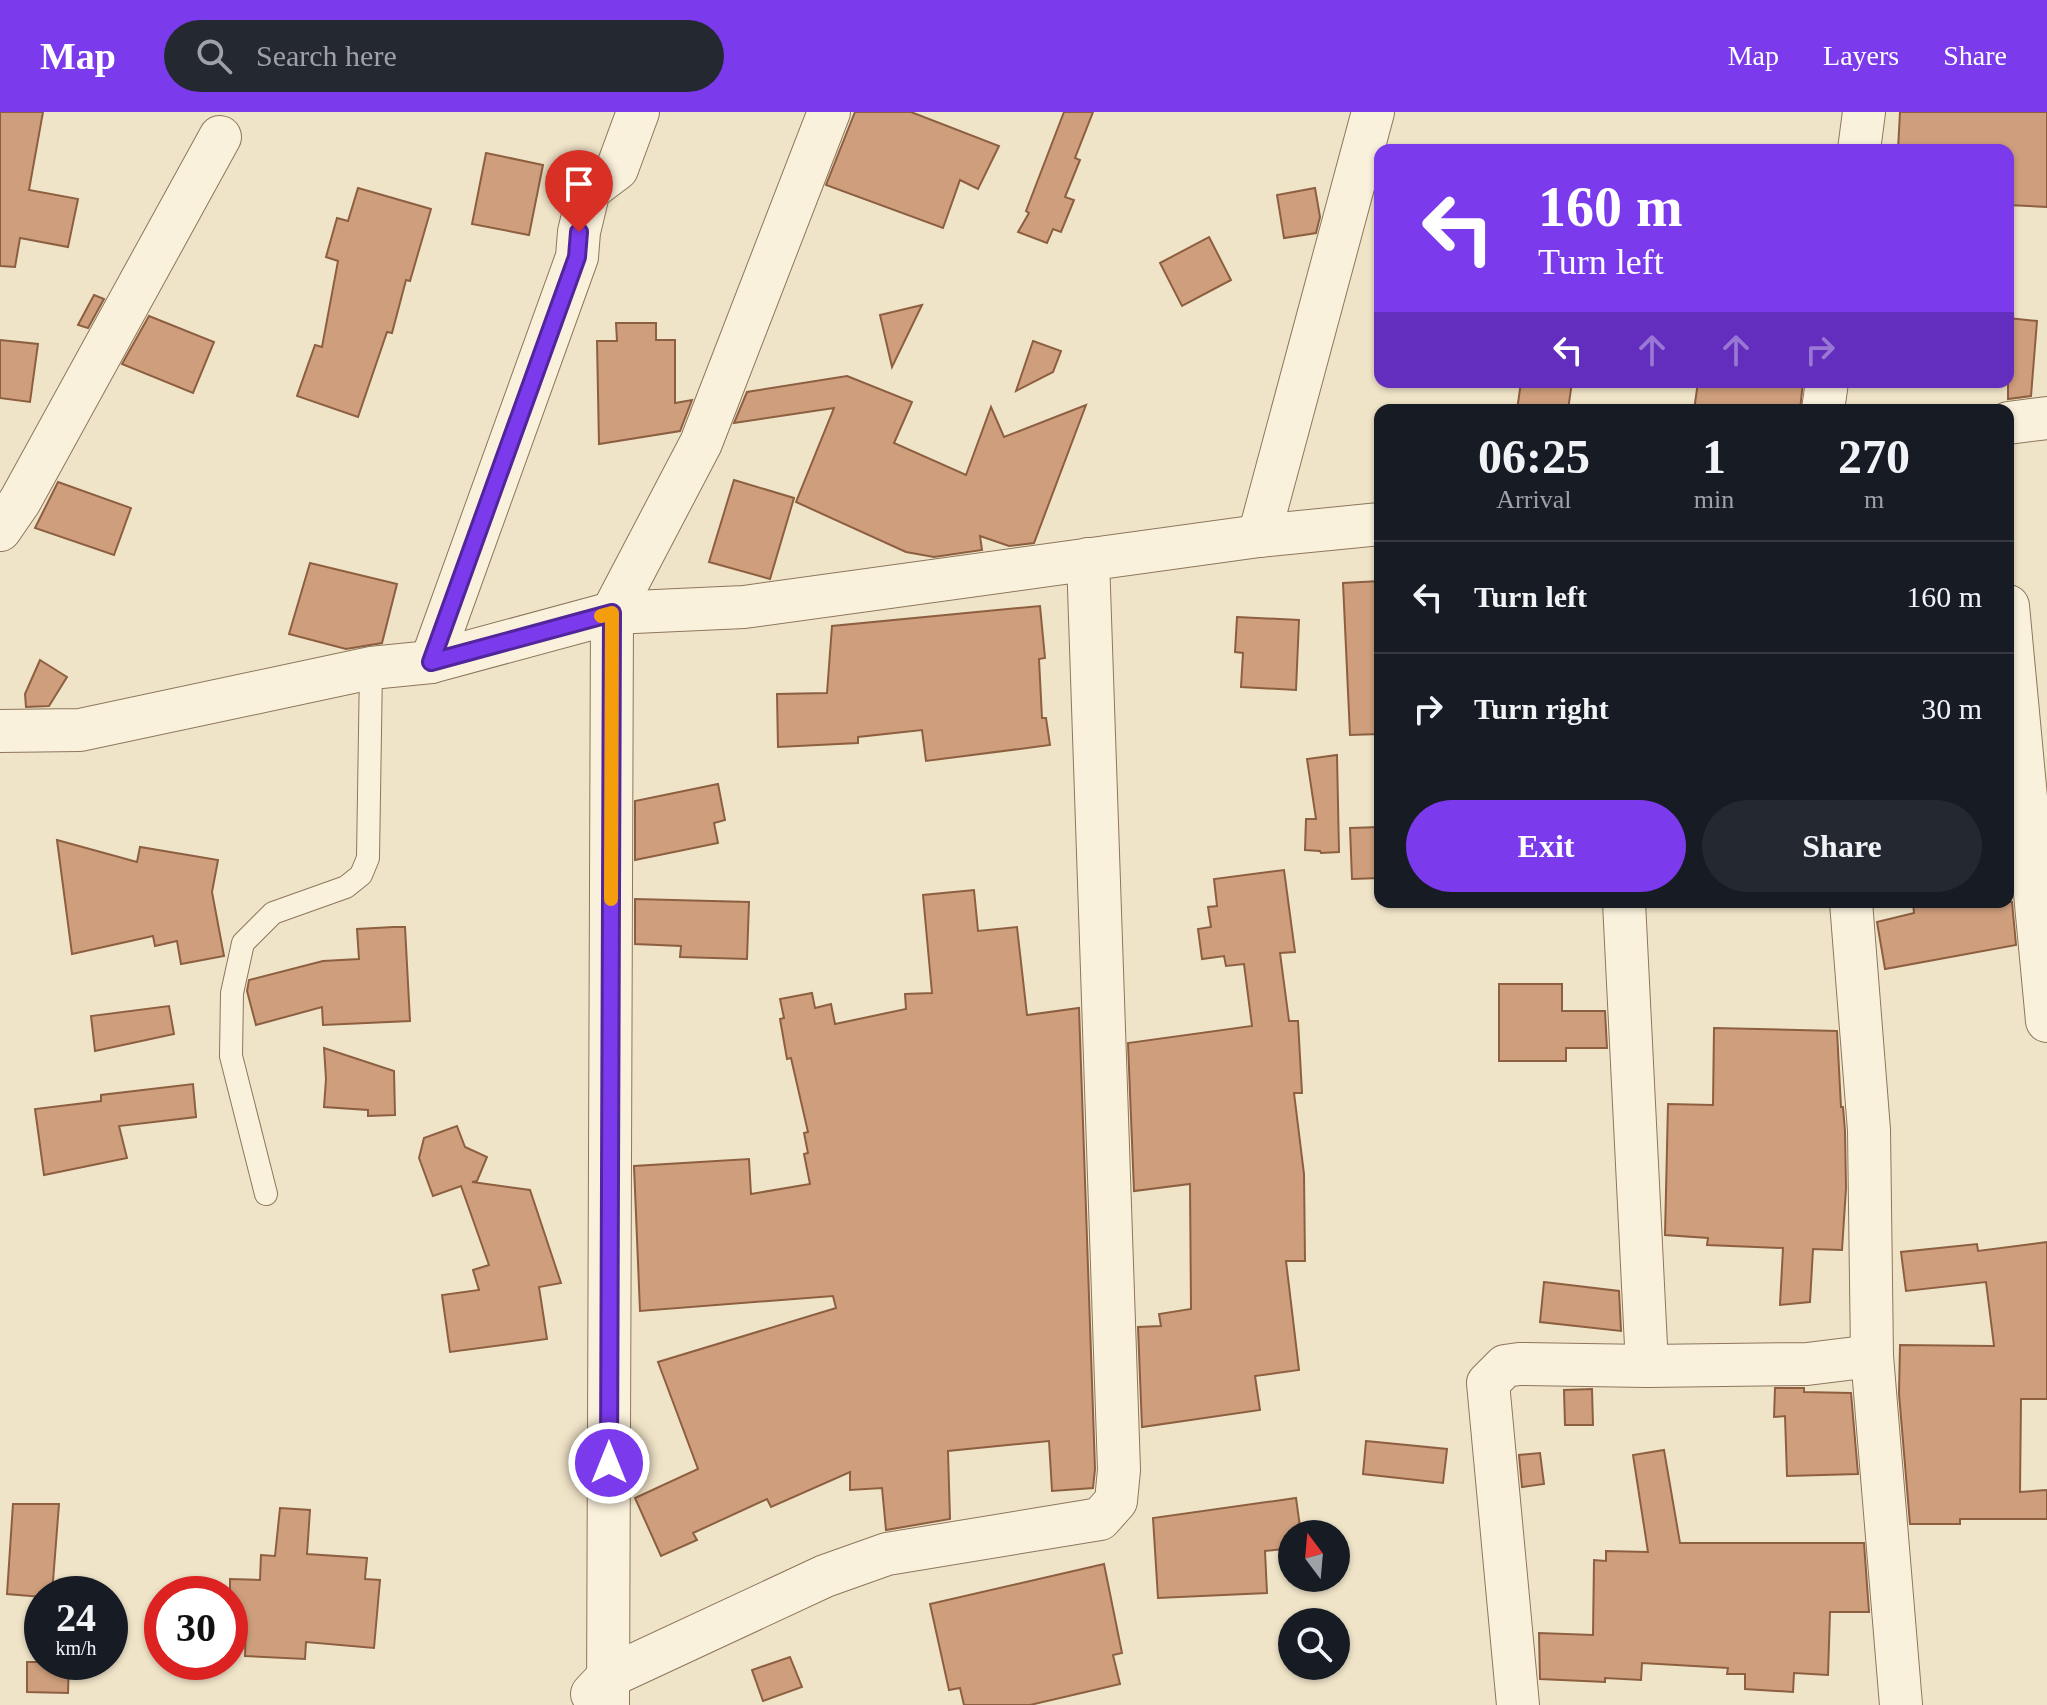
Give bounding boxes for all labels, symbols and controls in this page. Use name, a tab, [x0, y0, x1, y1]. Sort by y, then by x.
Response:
search box	[164, 20, 724, 92]
icon: search	[192, 34, 236, 78]
text: Map	[40, 35, 116, 77]
text: Search here	[256, 39, 397, 72]
text: Map	[1728, 40, 1779, 71]
text: Layers	[1823, 40, 1899, 71]
text: Share	[1943, 40, 2007, 71]
pin	[545, 150, 613, 232]
icon: arrive	[557, 162, 601, 206]
icon: left	[1406, 176, 1510, 280]
text: 160 m	[1538, 176, 1683, 238]
text: Turn left	[1538, 242, 1664, 282]
icon: left	[1546, 328, 1590, 372]
icon: ahead	[1630, 328, 1674, 372]
icon: ahead	[1714, 328, 1758, 372]
icon: right	[1798, 328, 1842, 372]
text: 06:25	[1478, 430, 1590, 483]
text: 1	[1702, 430, 1726, 483]
text: 270	[1838, 430, 1910, 483]
text: Arrival	[1496, 485, 1571, 514]
text: min	[1694, 485, 1734, 514]
text: m	[1864, 485, 1884, 514]
icon: left	[1406, 575, 1450, 619]
text: Turn left	[1474, 580, 1587, 613]
text: 160 m	[1906, 580, 1982, 613]
icon: right	[1406, 687, 1450, 731]
text: Turn right	[1474, 692, 1609, 725]
text: 30 m	[1921, 692, 1982, 725]
button: Exit	[1406, 800, 1686, 892]
button: Share	[1702, 800, 1982, 892]
position arrow	[567, 1421, 651, 1505]
north arrow	[1278, 1520, 1350, 1592]
map controls	[1278, 1520, 1350, 1680]
speed limit sign: 30	[144, 1576, 248, 1680]
text: 24	[56, 1595, 96, 1640]
button: search	[1278, 1608, 1350, 1680]
text: km/h	[55, 1637, 97, 1659]

